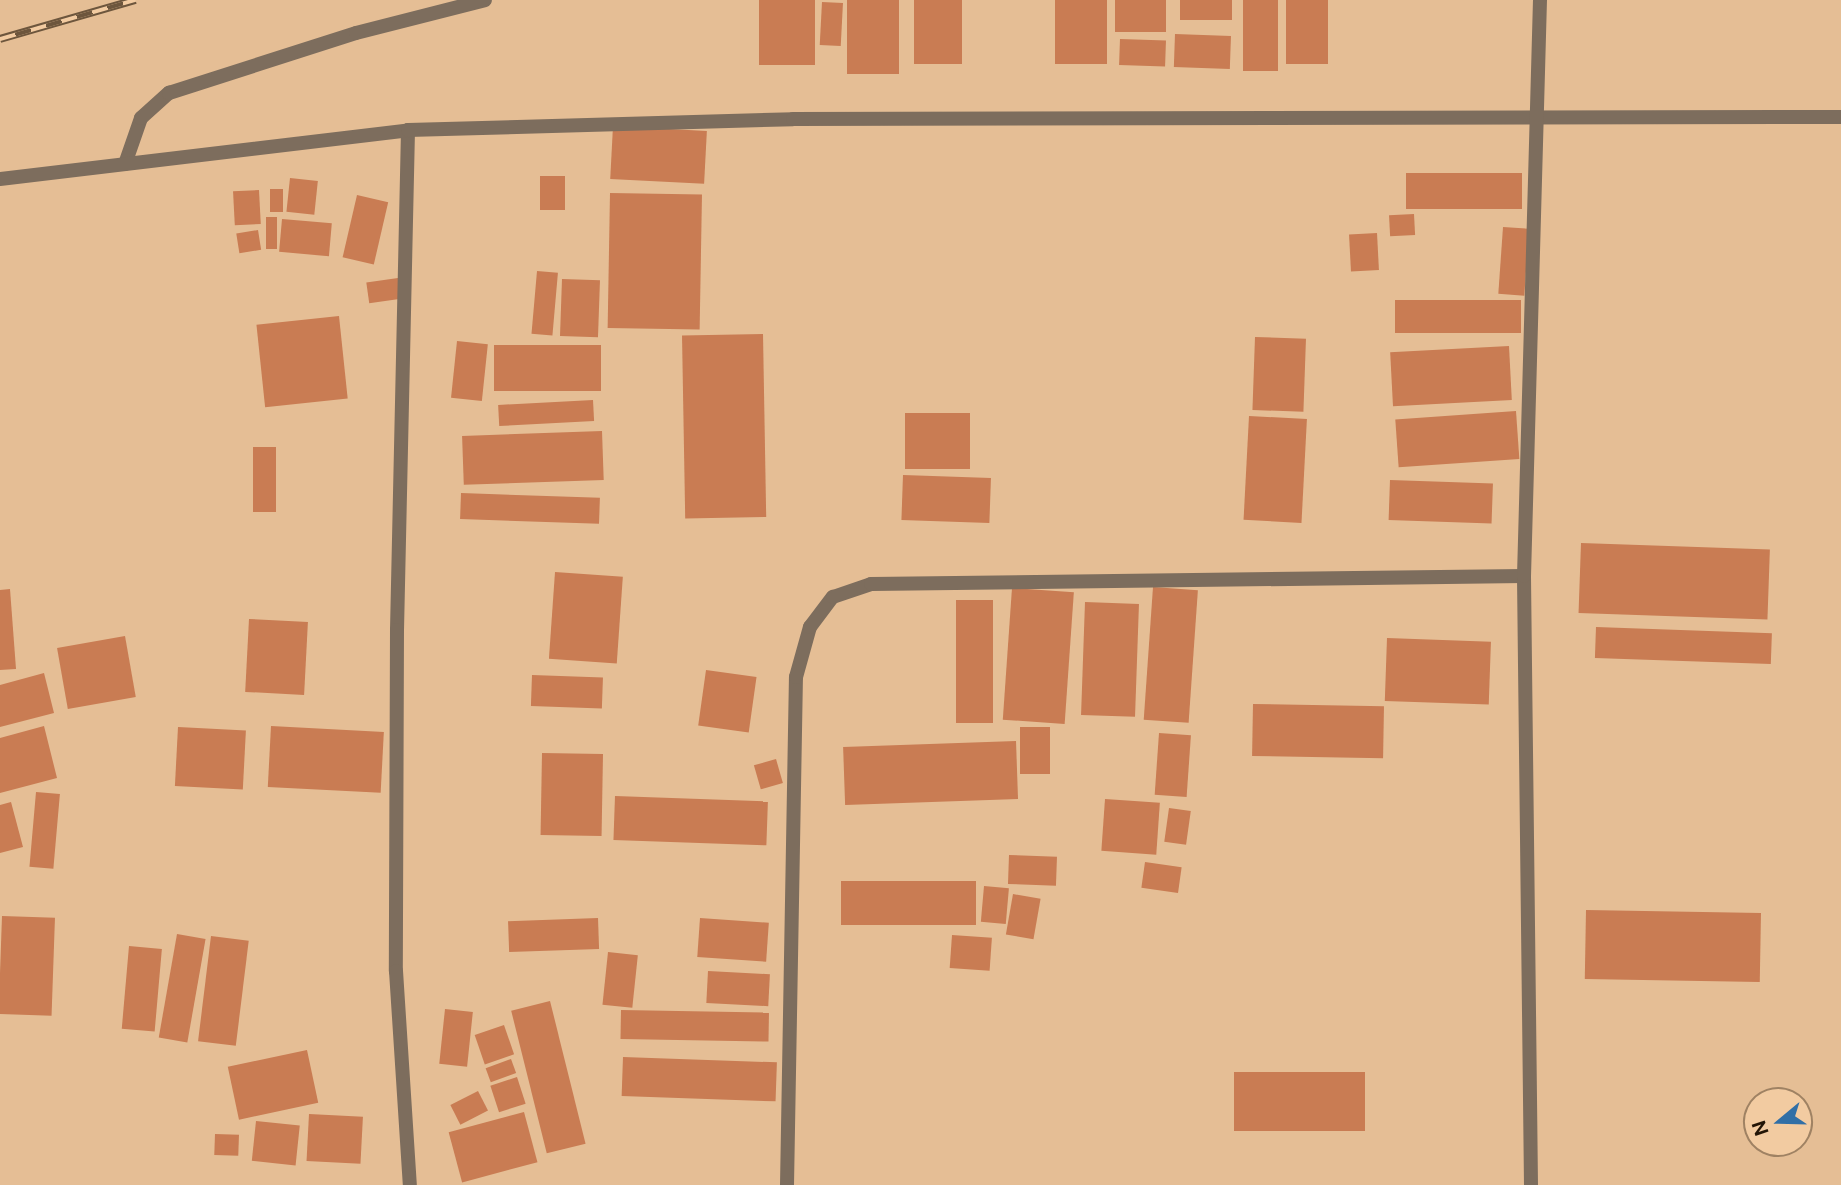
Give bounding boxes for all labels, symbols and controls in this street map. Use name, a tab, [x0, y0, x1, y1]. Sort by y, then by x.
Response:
north arrow	[1743, 1087, 1813, 1157]
text: N	[1747, 1118, 1773, 1139]

